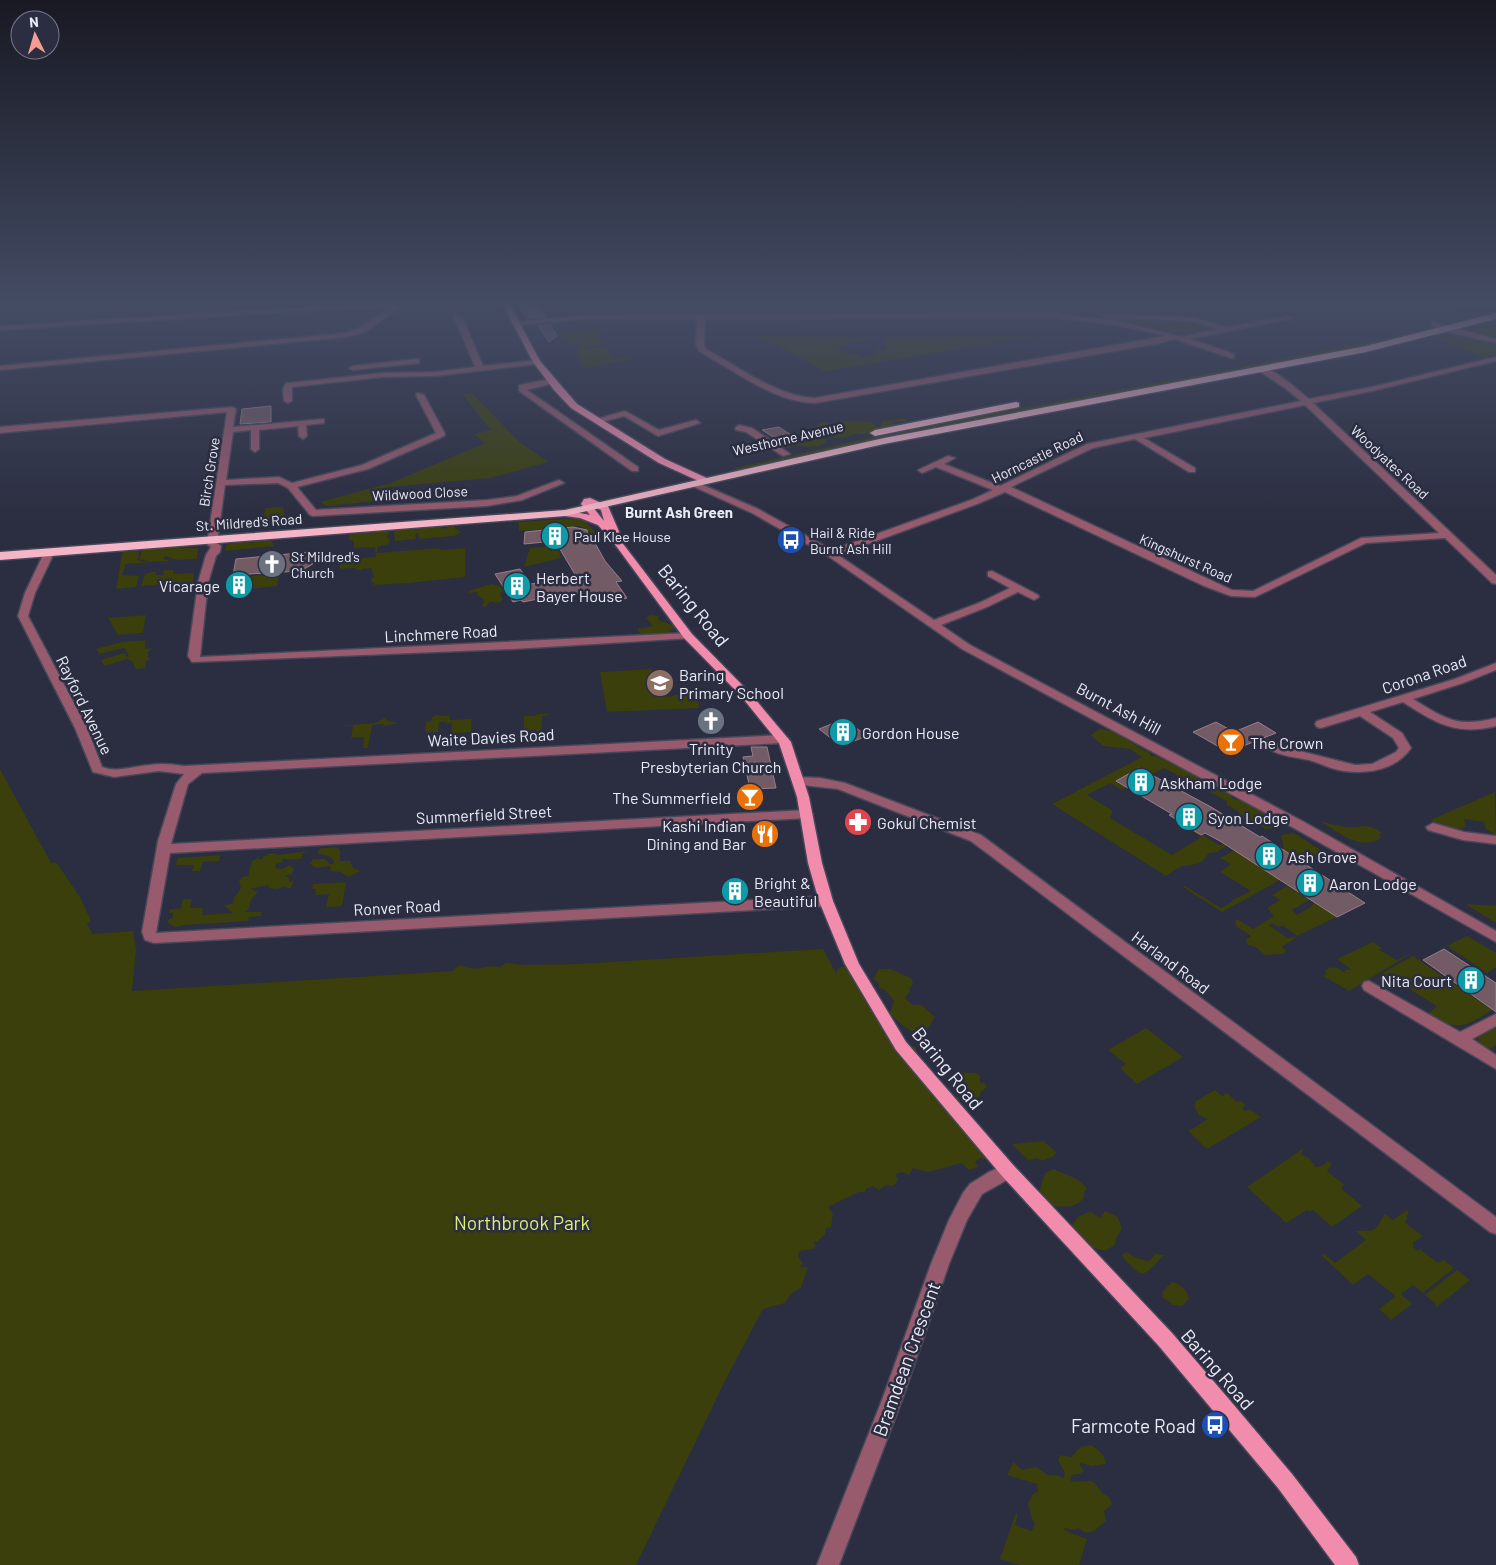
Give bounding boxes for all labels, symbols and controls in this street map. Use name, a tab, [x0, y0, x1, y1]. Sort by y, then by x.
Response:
north arrow	[10, 10, 60, 60]
text: N	[28, 13, 39, 30]
street label: Westhorne Avenue	[731, 417, 845, 459]
street label: Woodyates Road	[1347, 421, 1433, 503]
street label: Horncastle Road	[988, 427, 1086, 487]
street label: Birch Grove	[195, 436, 223, 508]
street label: Wildwood Close	[372, 482, 468, 504]
district label: Burnt Ash Green	[625, 503, 733, 521]
street label: St. Mildred's Road	[195, 510, 303, 534]
building icon: Paul Klee House	[540, 521, 570, 551]
place label: Hail & Ride Burnt Ash Hill	[810, 524, 891, 557]
bus stop icon: Hail & Ride Burnt Ash Hill	[776, 525, 806, 555]
place label: Paul Klee House	[574, 528, 671, 545]
street label: Kingshurst Road	[1137, 530, 1235, 586]
place label: St Mildred's Church	[291, 548, 360, 581]
church icon: St Mildred's Church	[257, 549, 287, 579]
street label: Baring Road	[654, 559, 734, 651]
place label: Herbert Bayer House	[536, 568, 623, 605]
building icon: Vicarage	[224, 570, 254, 600]
building icon: Herbert Bayer House	[502, 571, 532, 601]
place label: Vicarage	[159, 576, 220, 595]
street label: Linchmere Road	[384, 621, 498, 645]
street label: Corona Road	[1379, 651, 1469, 697]
street label: Rayford Avenue	[53, 653, 117, 757]
place label: Baring Primary School	[679, 665, 784, 702]
school or university icon: Baring Primary School	[645, 668, 675, 698]
street label: Burnt Ash Hill	[1073, 678, 1165, 738]
church icon: Trinity Presbyterian Church	[696, 706, 726, 736]
building icon: Gordon House	[828, 717, 858, 747]
place label: Gordon House	[862, 723, 960, 742]
street label: Waite Davies Road	[427, 724, 555, 750]
bar icon: The Crown	[1216, 727, 1246, 757]
place label: The Crown	[1250, 733, 1323, 752]
place label: Trinity Presbyterian Church	[641, 739, 781, 776]
building icon: Askham Lodge	[1126, 767, 1156, 797]
place label: Askham Lodge	[1160, 773, 1262, 792]
bar icon: The Summerfield	[735, 782, 765, 812]
place label: The Summerfield	[612, 788, 731, 807]
street label: Summerfield Street	[415, 801, 553, 827]
building icon: Syon Lodge	[1174, 802, 1204, 832]
pharmacy icon: Gokul Chemist	[843, 807, 873, 837]
place label: Syon Lodge	[1208, 808, 1289, 827]
place label: Gokul Chemist	[877, 813, 977, 832]
place label: Kashi Indian Dining and Bar	[646, 816, 746, 853]
restaurant icon: Kashi Indian Dining and Bar	[750, 819, 780, 849]
building icon: Ash Grove	[1254, 841, 1284, 871]
place label: Ash Grove	[1288, 847, 1357, 866]
building icon: Aaron Lodge	[1295, 868, 1325, 898]
place label: Bright & Beautiful	[754, 873, 817, 910]
place label: Aaron Lodge	[1329, 874, 1417, 893]
building icon: Bright & Beautiful	[720, 876, 750, 906]
street label: Ronver Road	[353, 895, 441, 919]
street label: Harland Road	[1128, 927, 1214, 997]
building icon: Nita Court	[1456, 965, 1486, 995]
place label: Nita Court	[1381, 971, 1452, 990]
street label: Baring Road	[908, 1022, 988, 1114]
park label: Northbrook Park	[454, 1211, 590, 1234]
street label: Bramdean Crescent	[867, 1279, 945, 1439]
street label: Baring Road	[1177, 1324, 1259, 1414]
bus stop icon: Farmcote Road	[1200, 1410, 1230, 1440]
place label: Farmcote Road	[1071, 1414, 1196, 1437]

